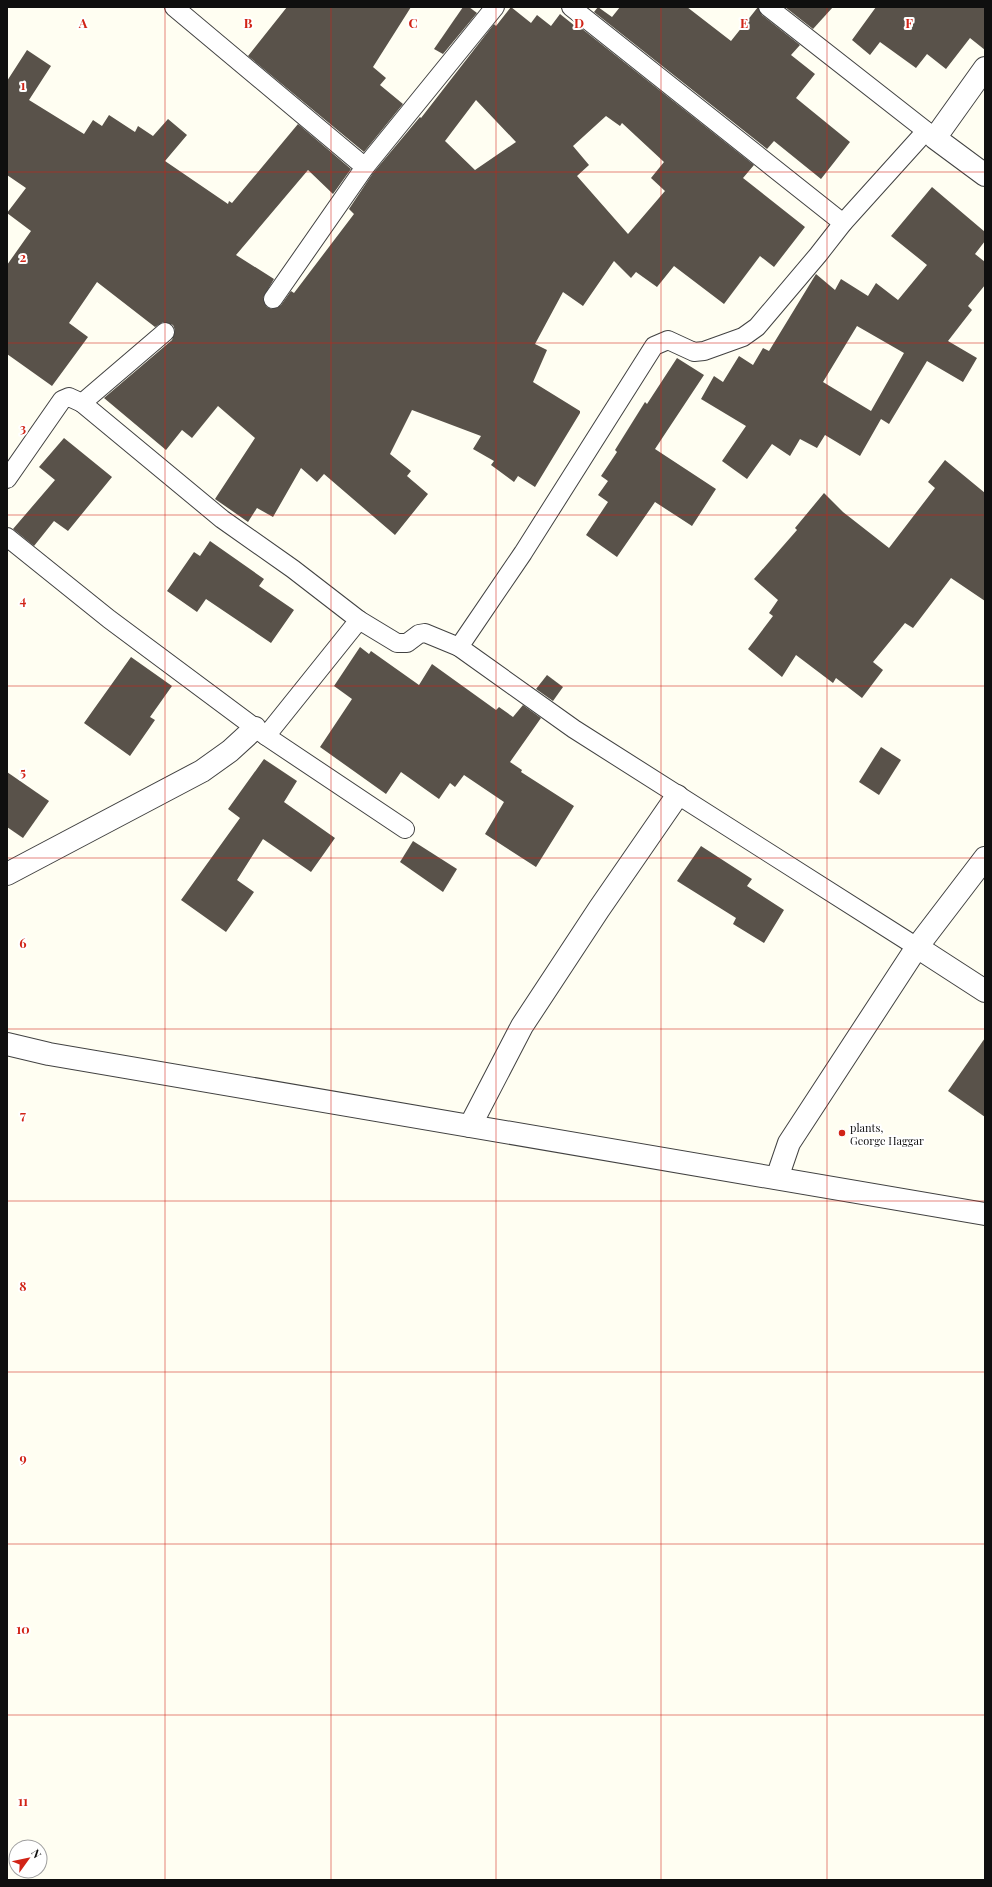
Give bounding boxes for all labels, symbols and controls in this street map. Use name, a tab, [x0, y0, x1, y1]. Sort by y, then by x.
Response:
text: A	[78, 14, 88, 31]
text: B	[244, 14, 253, 31]
text: C	[408, 14, 418, 31]
text: D	[574, 14, 584, 31]
text: E	[740, 14, 748, 31]
text: F	[905, 14, 913, 31]
text: 1	[21, 76, 26, 93]
text: 2	[20, 248, 27, 265]
text: 3	[20, 419, 26, 436]
text: 4	[20, 591, 27, 608]
text: 5	[20, 763, 26, 780]
text: 6	[19, 934, 27, 951]
text: 7	[20, 1106, 26, 1123]
place label: plants, George Haggar	[850, 1120, 924, 1148]
marker: plants, George Haggar	[837, 1128, 847, 1138]
text: 8	[19, 1277, 27, 1294]
text: 9	[19, 1449, 27, 1466]
text: 10	[16, 1620, 30, 1637]
text: 11	[18, 1792, 28, 1809]
north arrow	[8, 1839, 48, 1879]
text: N	[28, 1846, 45, 1861]

